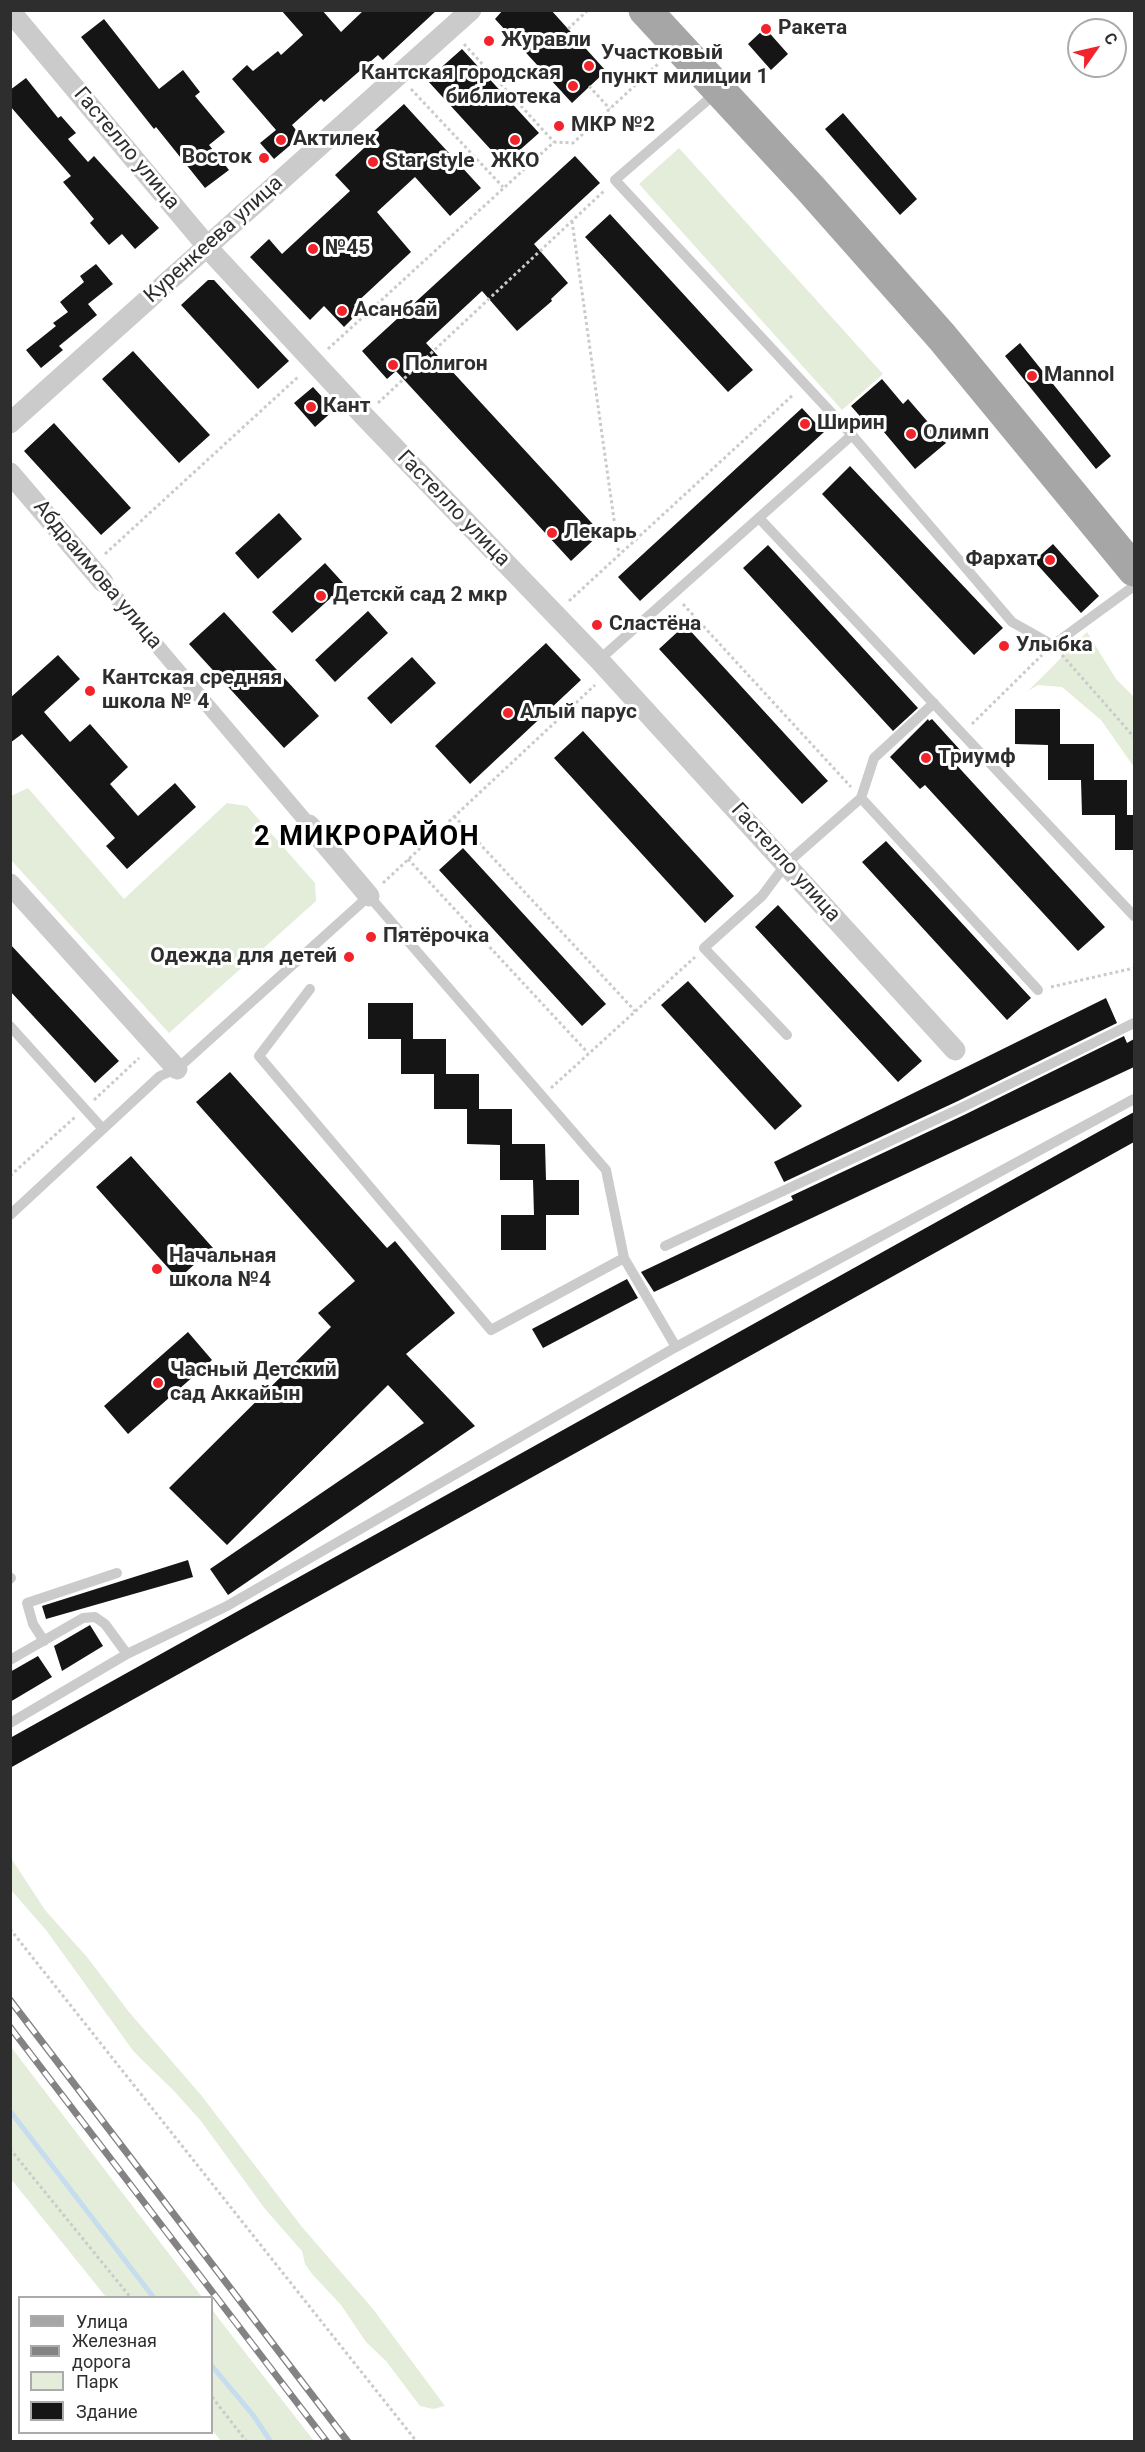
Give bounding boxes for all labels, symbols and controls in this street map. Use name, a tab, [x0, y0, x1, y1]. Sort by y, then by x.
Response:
place label: Ракета	[778, 16, 847, 42]
north arrow	[1067, 18, 1127, 78]
marker: Ракета	[759, 22, 773, 36]
place label: Журавли	[501, 28, 591, 54]
text: С	[1100, 29, 1121, 48]
marker: Журавли	[482, 34, 496, 48]
place label: Участковый пункт милиции 1	[601, 41, 769, 91]
marker: Участковый пункт милиции 1	[582, 59, 596, 73]
place label: Кантская городская библиотека	[361, 61, 561, 111]
marker: Кантская городская библиотека	[566, 79, 580, 93]
street label: Гастелло улица	[68, 83, 184, 215]
place label: МКР №2	[571, 113, 655, 139]
marker: МКР №2	[552, 119, 566, 133]
place label: Актилек	[293, 127, 376, 153]
marker: Актилек	[274, 133, 288, 147]
marker: ЖКО	[508, 133, 522, 147]
place label: Восток	[182, 145, 252, 171]
place label: Star style	[385, 149, 475, 175]
place label: ЖКО	[491, 149, 539, 175]
marker: Восток	[257, 151, 271, 165]
marker: Star style	[366, 155, 380, 169]
street label: Куренкеева улица	[140, 171, 288, 309]
place label: №45	[325, 236, 370, 262]
marker: №45	[306, 242, 320, 256]
place label: Асанбай	[354, 298, 437, 324]
marker: Асанбай	[335, 304, 349, 318]
place label: Полигон	[405, 352, 488, 378]
marker: Полигон	[386, 358, 400, 372]
place label: Mannol	[1044, 363, 1115, 389]
marker: Mannol	[1025, 369, 1039, 383]
place label: Кант	[323, 394, 370, 420]
marker: Кант	[304, 400, 318, 414]
place label: Ширин	[817, 411, 885, 437]
marker: Ширин	[798, 417, 812, 431]
place label: Олимп	[923, 421, 989, 447]
marker: Олимп	[904, 427, 918, 441]
street label: Гастелло улица	[391, 446, 515, 572]
street label: Абдраимова улица	[27, 495, 167, 655]
place label: Лекарь	[564, 520, 637, 546]
marker: Лекарь	[545, 526, 559, 540]
place label: Фархат	[965, 547, 1038, 573]
marker: Фархат	[1043, 553, 1057, 567]
place label: Детскй сад 2 мкр	[333, 583, 507, 609]
marker: Детскй сад 2 мкр	[314, 589, 328, 603]
place label: Сластёна	[609, 612, 701, 638]
marker: Сластёна	[590, 618, 604, 632]
place label: Улыбка	[1016, 633, 1093, 659]
marker: Улыбка	[997, 639, 1011, 653]
place label: Кантская средняя школа № 4	[102, 666, 282, 716]
marker: Кантская средняя школа № 4	[83, 684, 97, 698]
place label: Алый парус	[520, 700, 637, 726]
marker: Алый парус	[501, 706, 515, 720]
place label: Триумф	[938, 745, 1016, 771]
marker: Триумф	[919, 751, 933, 765]
street label: Гастелло улица	[725, 798, 845, 928]
district label: 2 МИКРОРАЙОН	[254, 822, 480, 854]
place label: Пятёрочка	[383, 924, 489, 950]
marker: Пятёрочка	[364, 930, 378, 944]
place label: Одежда для детей	[150, 944, 337, 970]
marker: Одежда для детей	[342, 950, 356, 964]
place label: Начальная школа №4	[169, 1244, 276, 1294]
marker: Начальная школа №4	[150, 1262, 164, 1276]
place label: Часный Детский сад Аккайын	[170, 1358, 337, 1408]
marker: Часный Детский сад Аккайын	[151, 1376, 165, 1390]
legend	[18, 2296, 213, 2434]
text: Улица	[76, 2311, 128, 2332]
text: Железная дорога	[72, 2330, 157, 2372]
text: Парк	[76, 2371, 118, 2392]
text: Здание	[76, 2401, 138, 2422]

